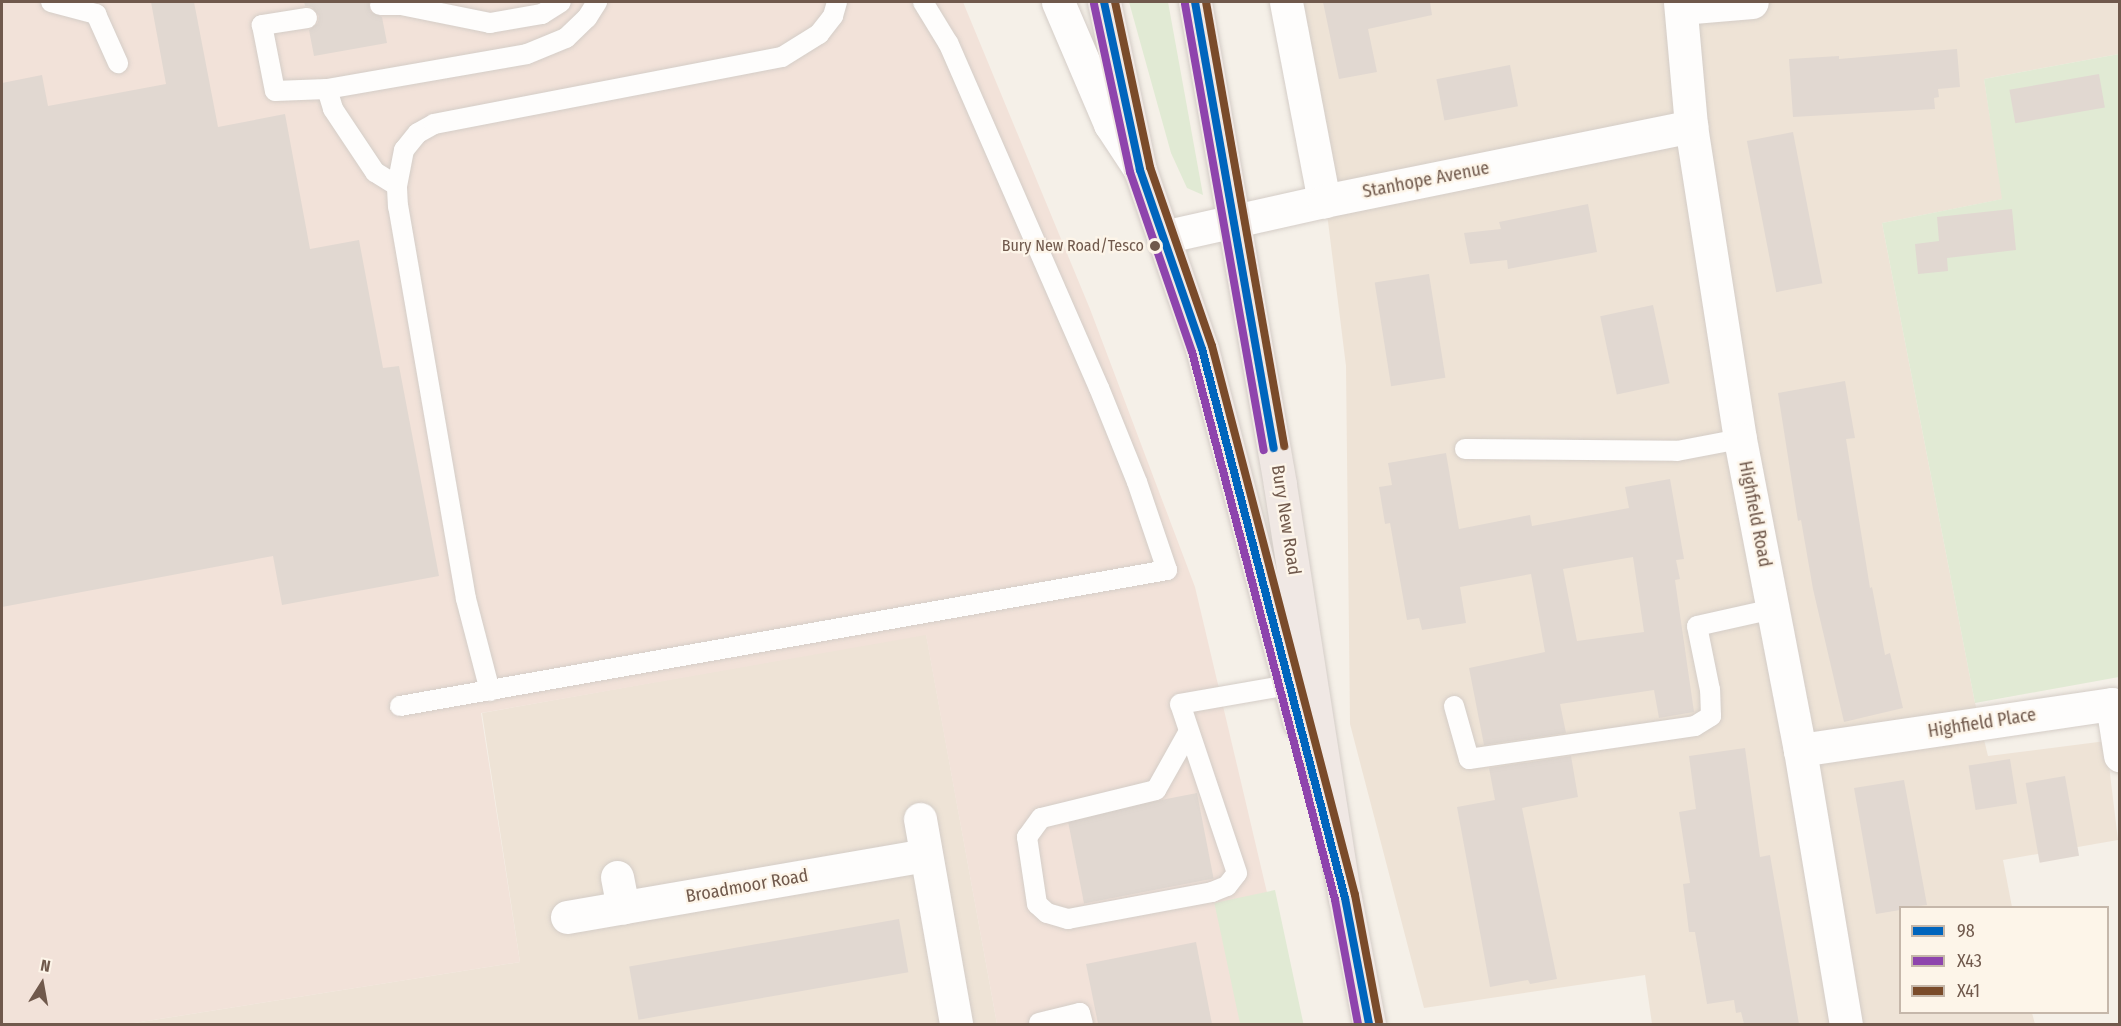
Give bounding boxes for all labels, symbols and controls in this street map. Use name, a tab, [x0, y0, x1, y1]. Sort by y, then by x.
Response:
street label: Stanhope Avenue	[1361, 157, 1491, 203]
place label: Bury New Road/Tesco	[1002, 236, 1144, 256]
marker: Bury New Road/Tesco	[1149, 240, 1161, 252]
street label: Highfield Road	[1734, 459, 1776, 569]
street label: Bury New Road	[1267, 464, 1305, 576]
street label: Highfield Place	[1926, 704, 2038, 742]
street label: Broadmoor Road	[684, 865, 810, 907]
legend	[1899, 906, 2109, 1014]
text: 98	[1957, 920, 1975, 942]
text: X43	[1957, 950, 1982, 972]
north arrow	[12, 954, 72, 1014]
text: N	[39, 956, 52, 976]
text: X41	[1957, 980, 1980, 1002]

